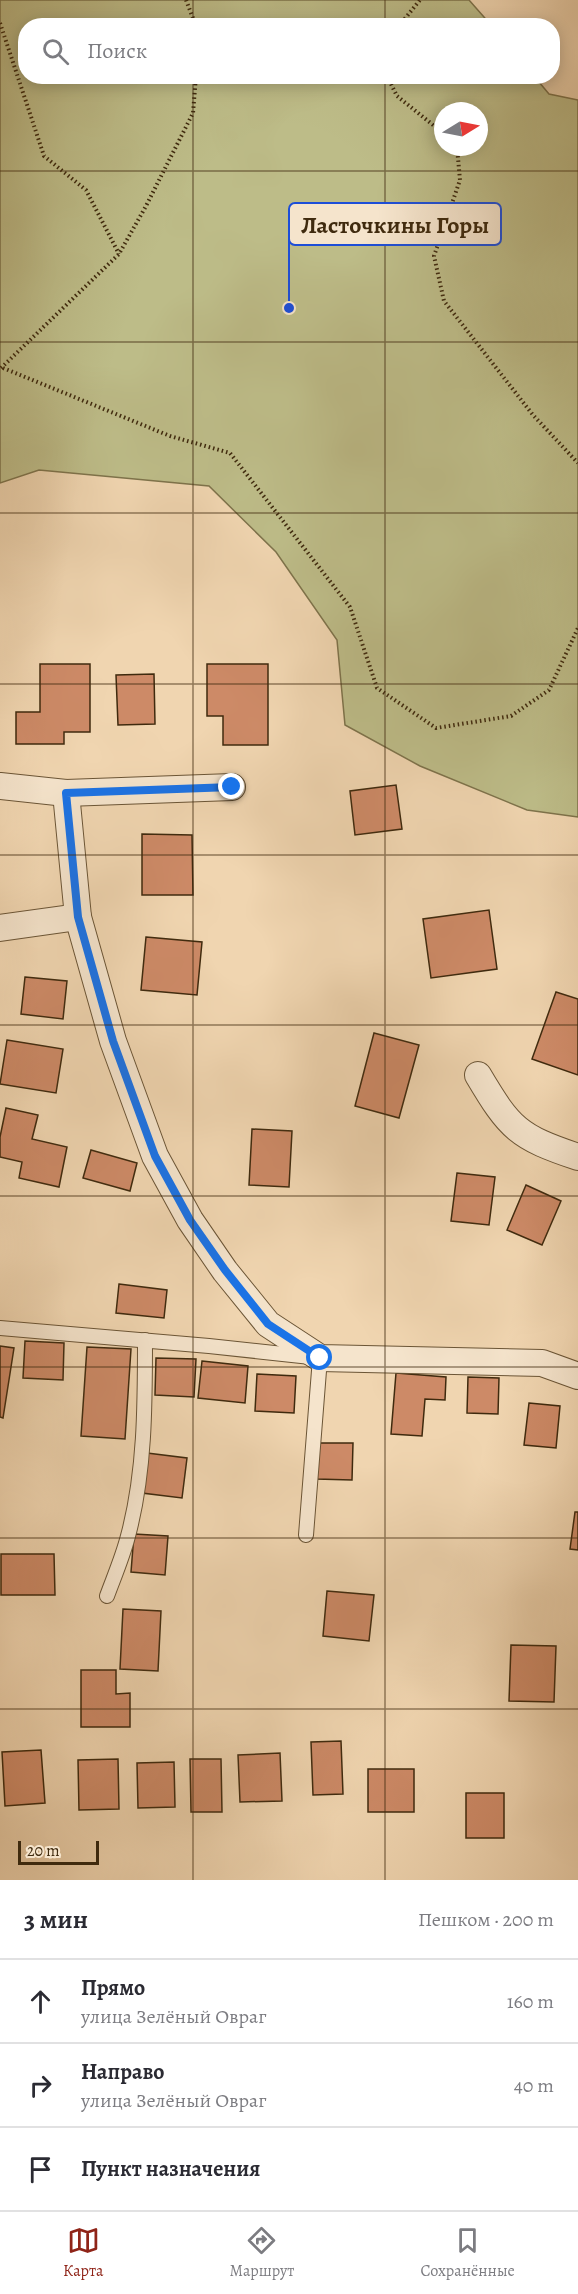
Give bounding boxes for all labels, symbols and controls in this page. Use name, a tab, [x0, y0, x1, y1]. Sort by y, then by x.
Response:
search box	[18, 18, 560, 84]
icon: search	[39, 35, 72, 68]
text: Поиск	[87, 36, 147, 66]
north arrow	[434, 102, 488, 156]
callout: Ласточкины Горы	[289, 203, 501, 245]
text: Ласточкины Горы	[301, 209, 489, 241]
route end	[218, 773, 244, 799]
route start	[306, 1344, 332, 1370]
scale bar	[18, 1838, 99, 1866]
text: 20 m	[27, 1840, 60, 1862]
text: 3 мин	[24, 1902, 88, 1937]
text: Пешком · 200 m	[418, 1906, 554, 1933]
text: Прямо	[81, 1973, 145, 2003]
icon: ahead	[24, 1985, 57, 2018]
text: 160 m	[507, 1988, 554, 2015]
text: улица Зелёный Овраг	[81, 2003, 267, 2030]
text: Направо	[81, 2057, 164, 2087]
icon: right	[24, 2069, 57, 2102]
text: 40 m	[514, 2072, 554, 2099]
text: улица Зелёный Овраг	[81, 2087, 267, 2114]
icon: arrive	[24, 2153, 57, 2186]
text: Пункт назначения	[81, 2154, 260, 2184]
tab: Карта	[63, 2224, 103, 2282]
tab: Маршрут	[230, 2224, 294, 2282]
tab: Сохранённые	[421, 2224, 515, 2282]

